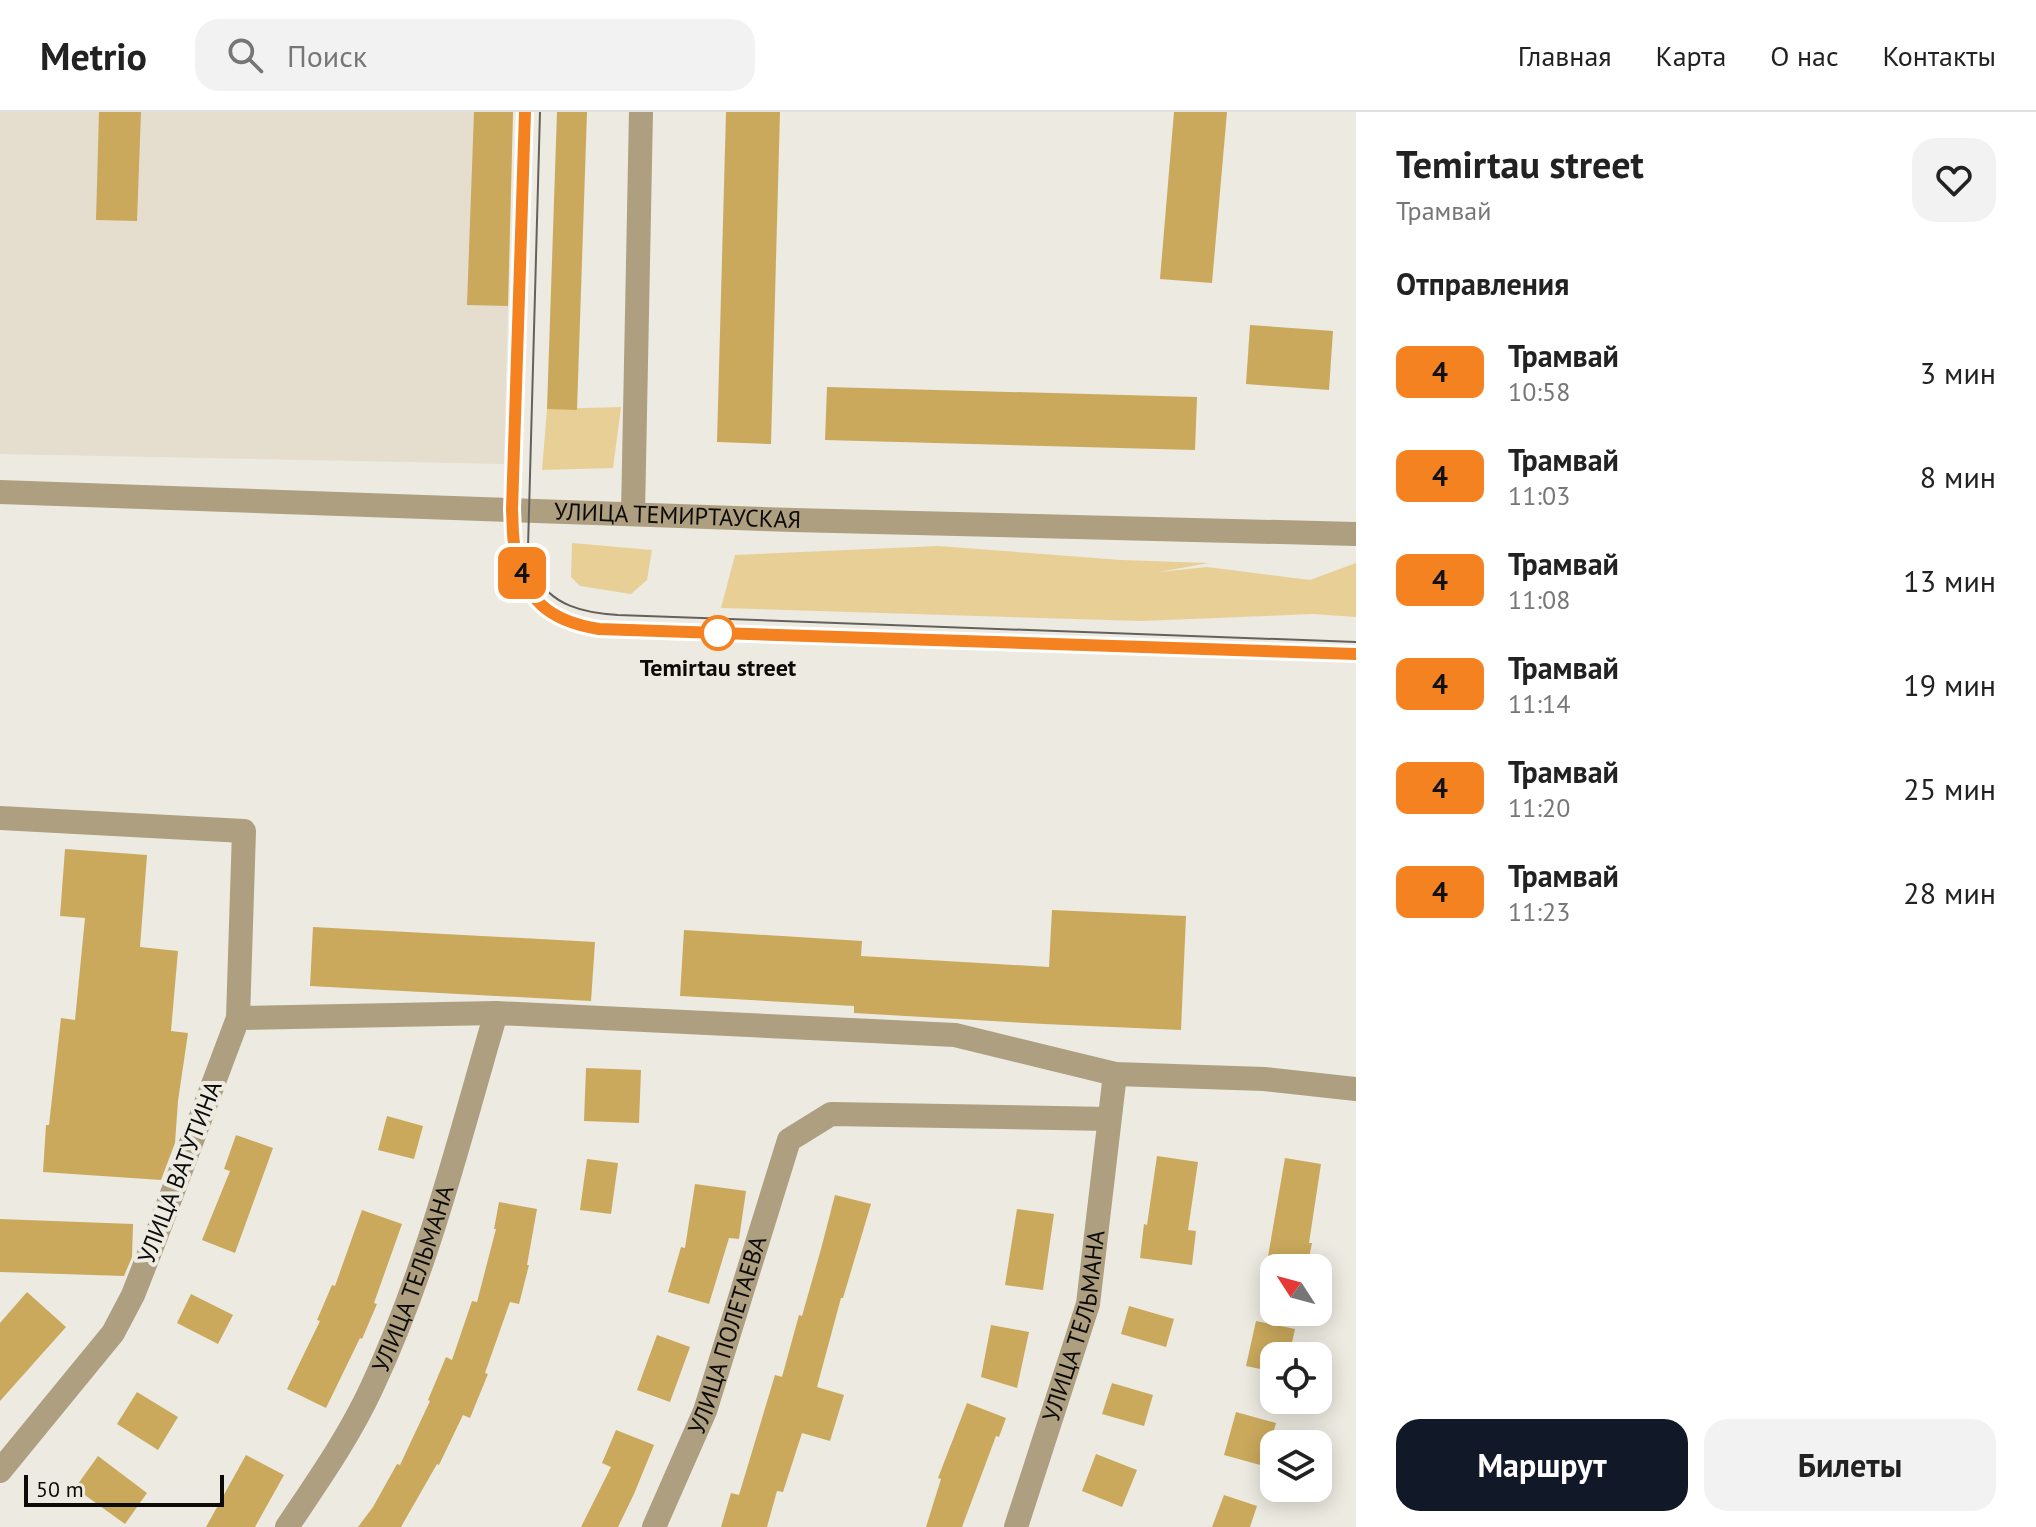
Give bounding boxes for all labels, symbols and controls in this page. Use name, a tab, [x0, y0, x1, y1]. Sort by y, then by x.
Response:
search box	[195, 19, 755, 91]
text: Metrio	[40, 31, 147, 80]
icon: search	[223, 33, 267, 77]
text: Поиск	[287, 36, 367, 75]
text: Главная	[1518, 37, 1612, 74]
text: Карта	[1656, 37, 1726, 74]
text: О нас	[1770, 37, 1839, 74]
text: Контакты	[1883, 37, 1996, 74]
button: heart	[1912, 138, 1996, 222]
text: Temirtau street	[1396, 139, 1644, 188]
text: Трамвай	[1396, 194, 1491, 227]
text: Отправления	[1396, 264, 1569, 303]
text: Трамвай	[1508, 336, 1619, 375]
text: 4	[1432, 353, 1448, 390]
text: 3 мин	[1920, 353, 1996, 392]
text: 10:58	[1508, 375, 1570, 408]
text: Трамвай	[1508, 440, 1619, 479]
text: 4	[1432, 457, 1448, 494]
text: 8 мин	[1920, 457, 1996, 496]
text: 11:03	[1508, 479, 1570, 512]
street label: УЛИЦА ТЕМИРТАУСКАЯ	[554, 496, 802, 535]
text: Трамвай	[1508, 544, 1619, 583]
line badge: 4	[496, 547, 548, 599]
text: 4	[514, 554, 530, 591]
text: 4	[1432, 561, 1448, 598]
text: 13 мин	[1903, 561, 1996, 600]
text: 11:08	[1508, 583, 1570, 616]
marker: Temirtau street	[701, 616, 735, 650]
text: Трамвай	[1508, 648, 1619, 687]
place label: Temirtau street	[640, 652, 797, 683]
text: 4	[1432, 665, 1448, 702]
text: 19 мин	[1903, 665, 1996, 704]
text: 11:14	[1508, 687, 1570, 720]
text: Трамвай	[1508, 752, 1619, 791]
text: 4	[1432, 769, 1448, 806]
text: 25 мин	[1903, 769, 1996, 808]
text: 11:20	[1508, 791, 1570, 824]
text: Трамвай	[1508, 856, 1619, 895]
text: 4	[1432, 873, 1448, 910]
text: 28 мин	[1903, 873, 1996, 912]
text: 11:23	[1508, 895, 1570, 928]
street label: УЛИЦА ВАТУТИНА	[131, 1076, 229, 1267]
street label: УЛИЦА ТЕЛЬМАНА	[365, 1181, 461, 1377]
street label: УЛИЦА ТЕЛЬМАНА	[1035, 1229, 1112, 1425]
street label: УЛИЦА ПОЛЕТАЕВА	[681, 1232, 773, 1439]
north arrow	[1260, 1254, 1332, 1326]
map controls	[1260, 1254, 1332, 1502]
button: locate	[1260, 1342, 1332, 1414]
button: Маршрут	[1396, 1419, 1688, 1511]
button: Билеты	[1704, 1419, 1996, 1511]
button: layers	[1260, 1430, 1332, 1502]
scale bar	[24, 1471, 224, 1507]
text: 50 m	[36, 1475, 84, 1503]

